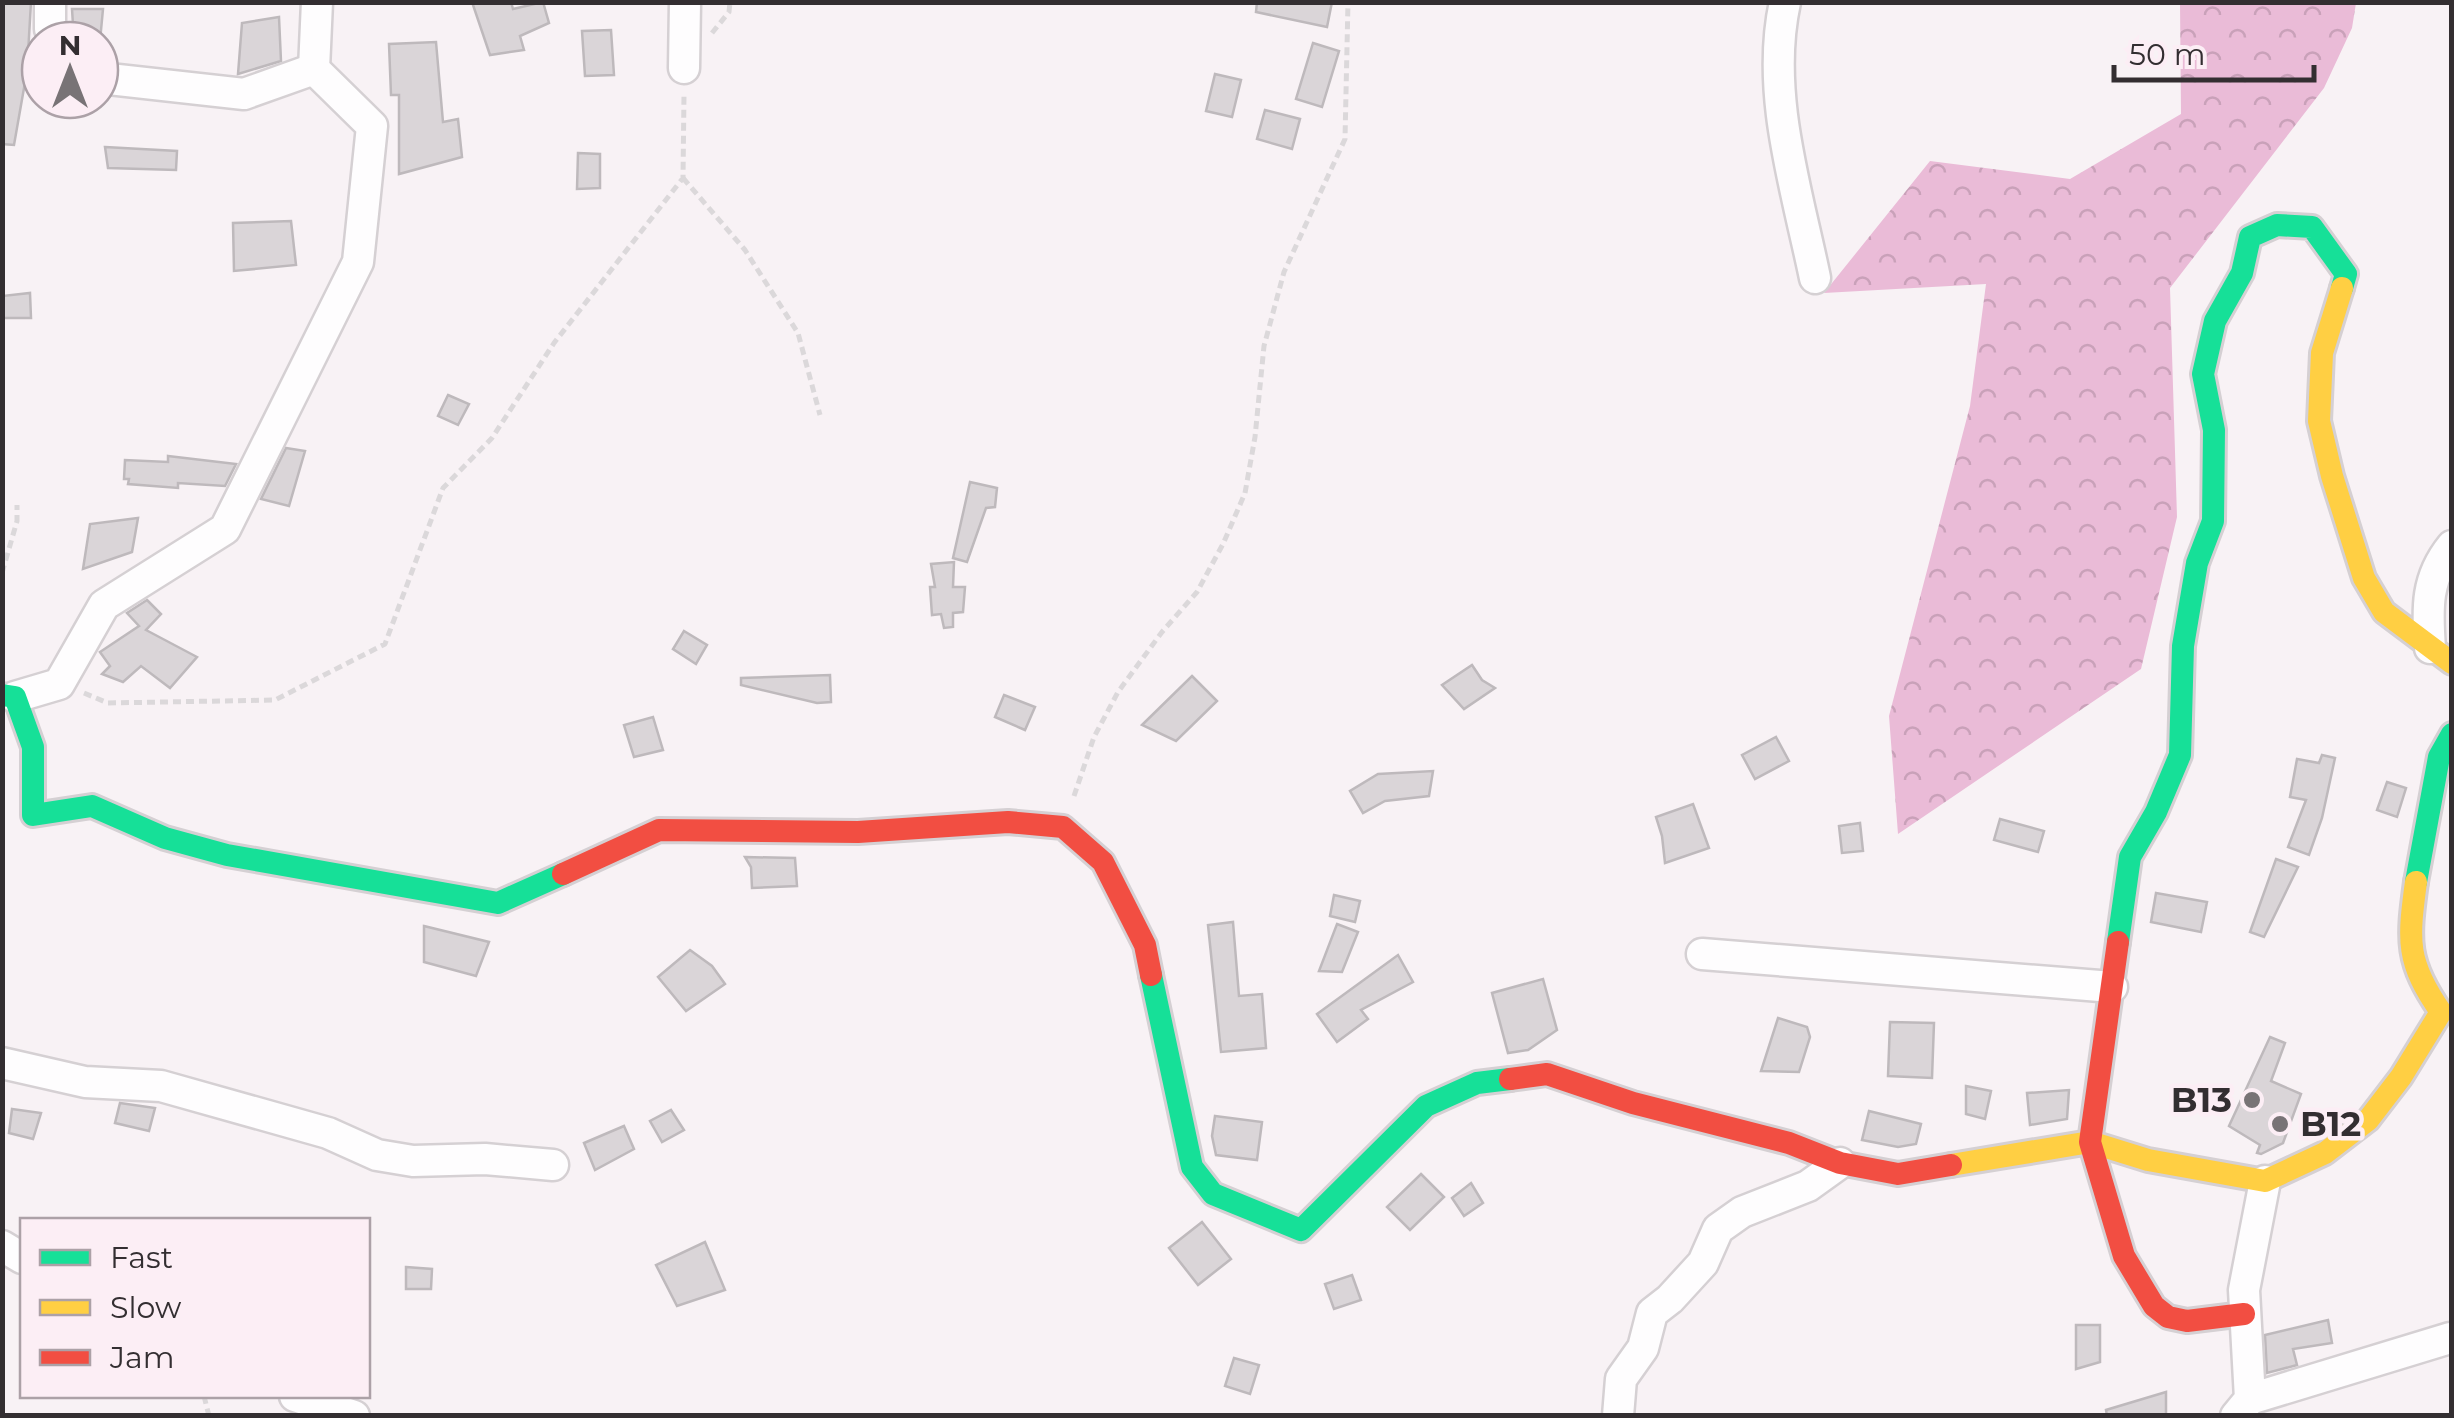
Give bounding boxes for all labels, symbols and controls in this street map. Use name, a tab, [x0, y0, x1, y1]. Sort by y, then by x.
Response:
north arrow	[20, 20, 120, 120]
scale bar	[2114, 20, 2314, 82]
text: N	[59, 28, 81, 62]
text: 50 m	[2129, 36, 2206, 73]
place label: B13	[2171, 1078, 2232, 1121]
marker: B13	[2241, 1089, 2263, 1111]
place label: B12	[2300, 1102, 2361, 1145]
marker: B12	[2269, 1113, 2291, 1135]
legend	[20, 1218, 370, 1398]
text: Fast	[110, 1239, 173, 1276]
text: Slow	[110, 1289, 182, 1326]
text: Jam	[109, 1339, 175, 1376]

